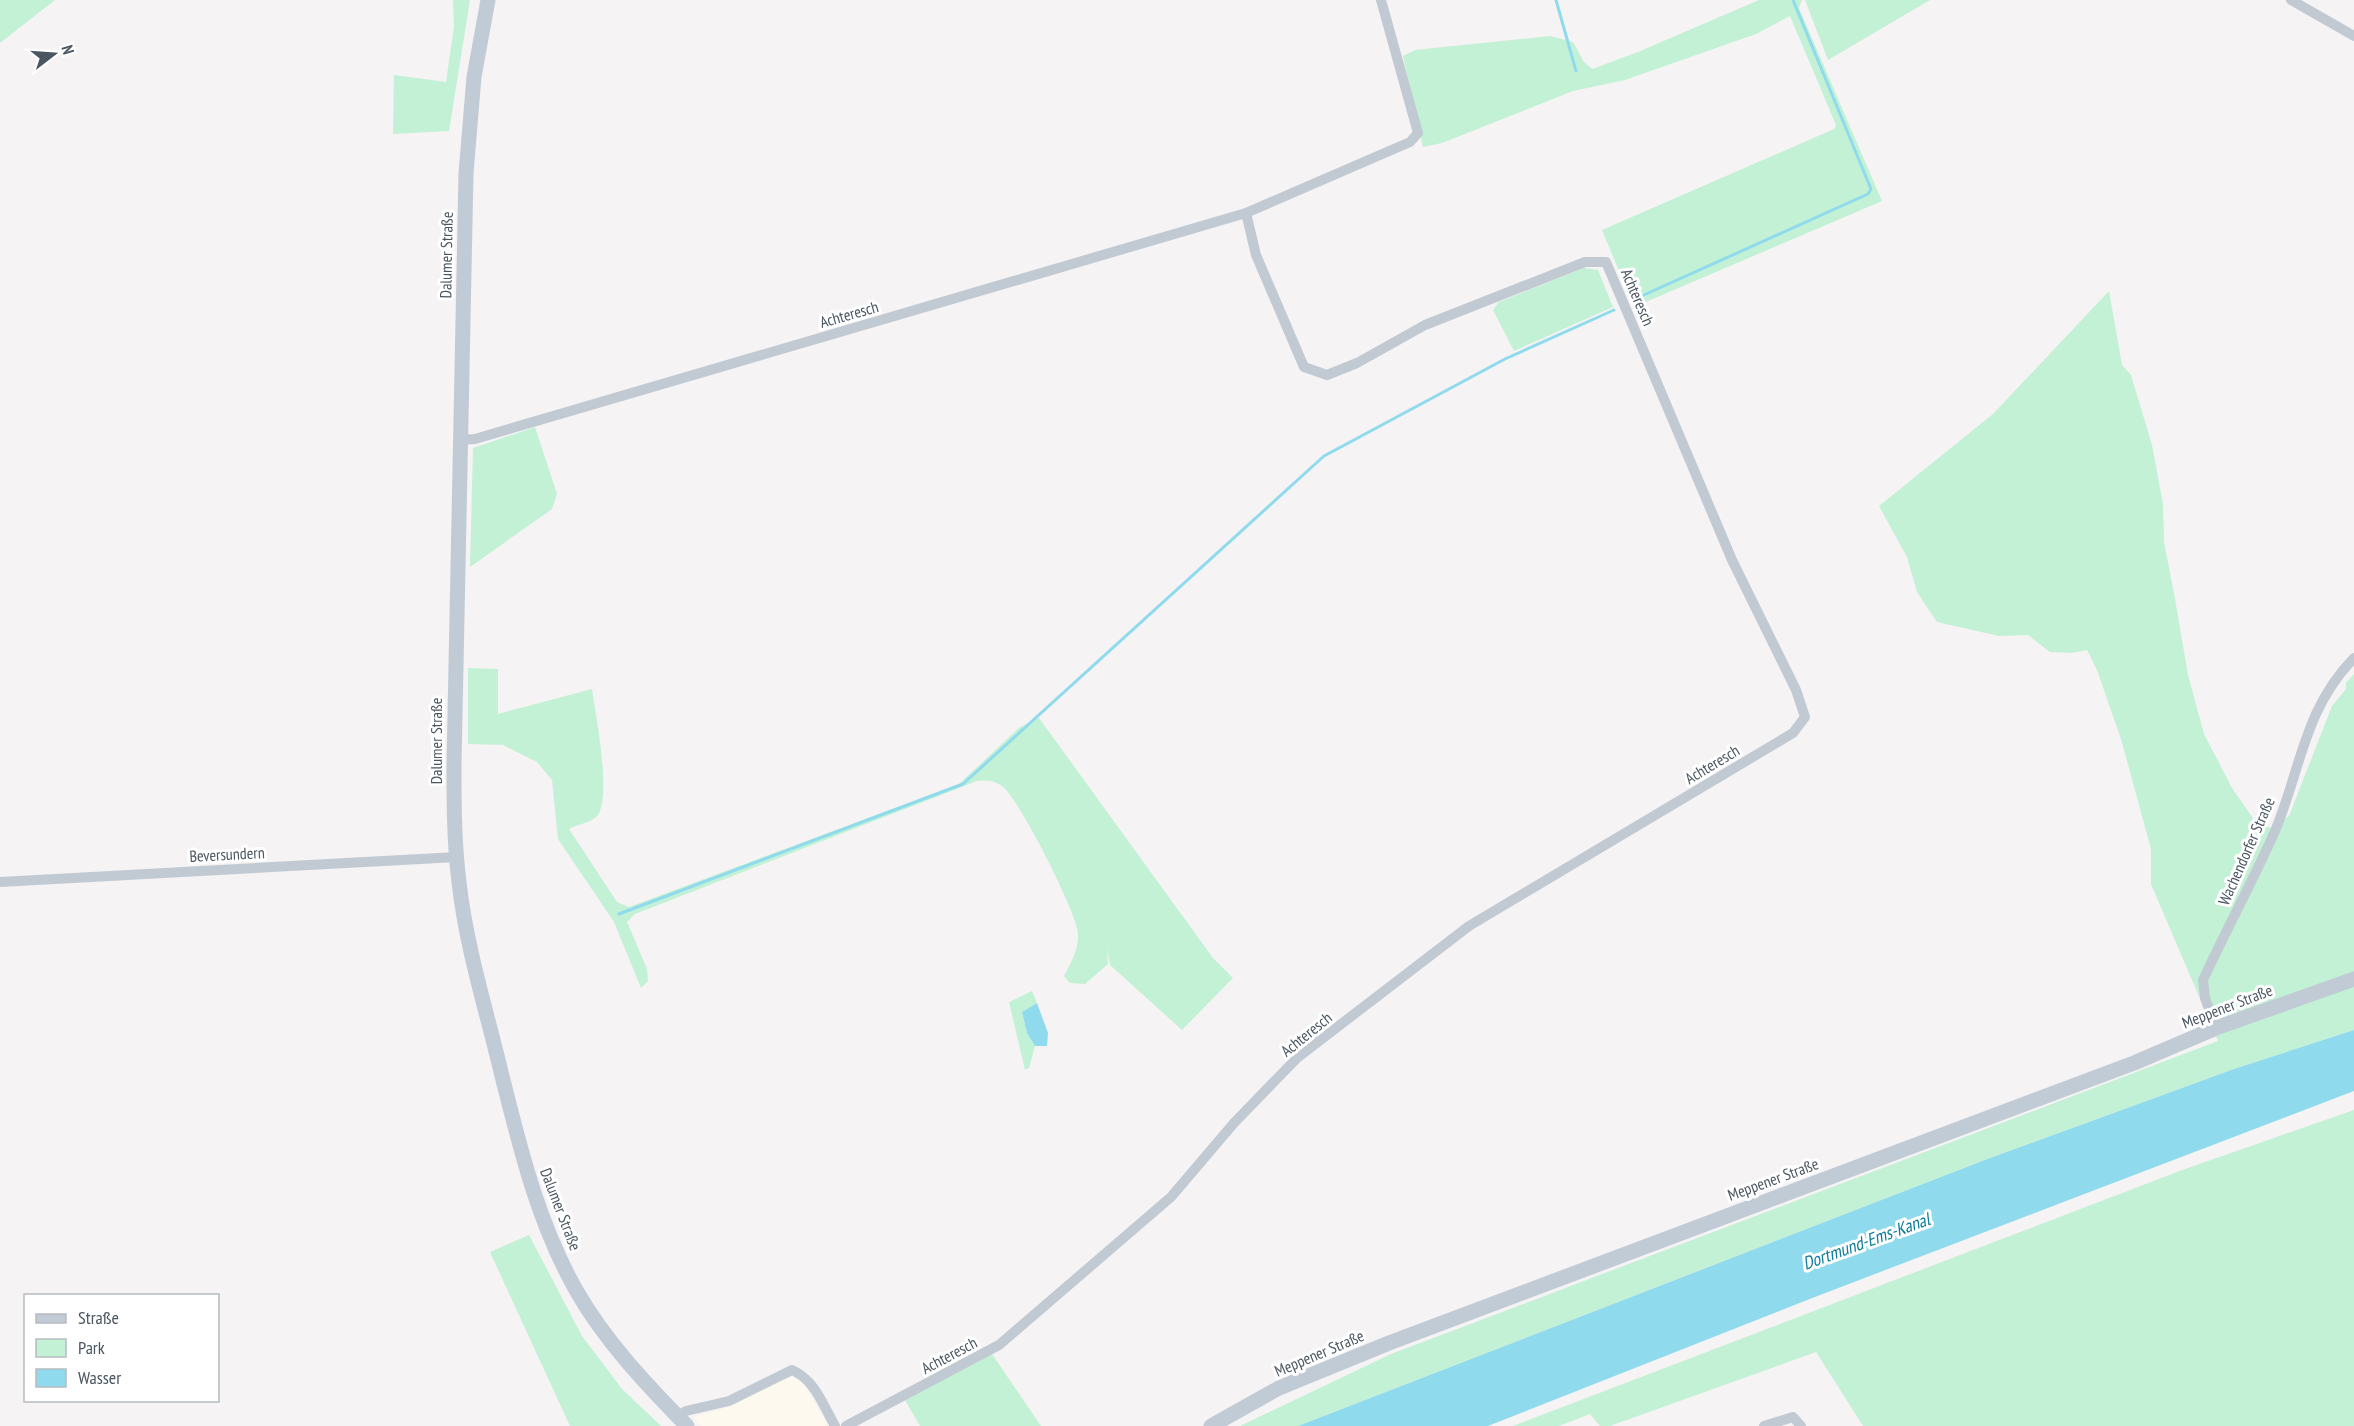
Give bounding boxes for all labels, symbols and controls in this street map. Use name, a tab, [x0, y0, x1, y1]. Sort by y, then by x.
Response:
north arrow	[24, 24, 84, 84]
text: N	[58, 43, 79, 57]
street label: Dalumer Straße	[435, 211, 457, 299]
street label: Achteresch	[1617, 265, 1659, 329]
street label: Achteresch	[817, 296, 881, 332]
street label: Dalumer Straße	[426, 698, 446, 784]
street label: Achteresch	[1681, 740, 1743, 788]
street label: Wachendorfer Straße	[2213, 794, 2279, 908]
street label: Beversundern	[189, 842, 265, 866]
street label: Meppener Straße	[2179, 980, 2275, 1032]
street label: Achteresch	[1276, 1007, 1336, 1061]
street label: Meppener Straße	[1725, 1153, 1821, 1205]
street label: Dalumer Straße	[536, 1165, 586, 1253]
water label: Dortmund-Ems-Kanal	[1799, 1207, 1934, 1275]
legend	[24, 1294, 219, 1402]
text: Straße	[78, 1306, 119, 1329]
street label: Meppener Straße	[1271, 1325, 1367, 1381]
street label: Achteresch	[918, 1332, 980, 1378]
text: Park	[78, 1336, 105, 1359]
text: Wasser	[78, 1366, 121, 1389]

